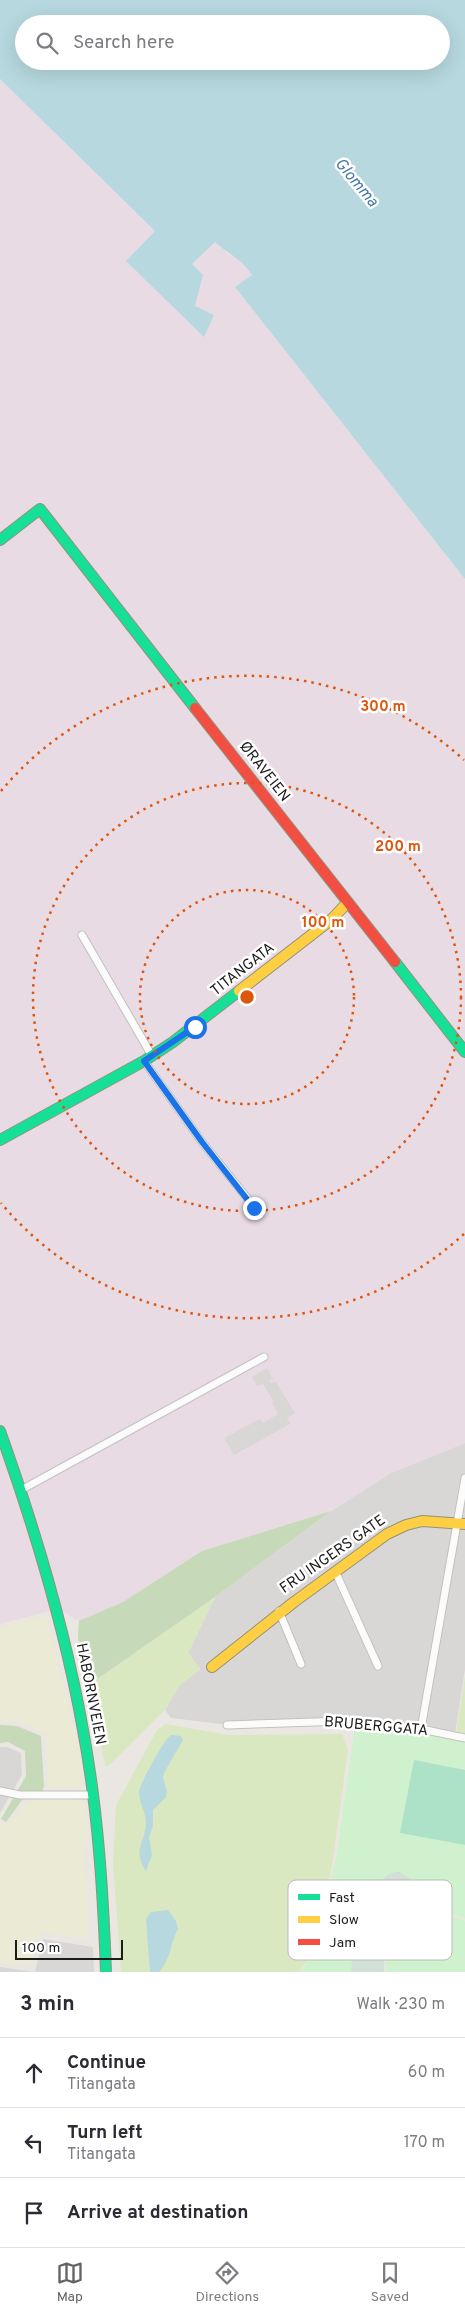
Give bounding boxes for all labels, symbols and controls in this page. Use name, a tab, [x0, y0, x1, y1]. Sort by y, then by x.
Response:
search box	[15, 15, 450, 70]
icon: search	[33, 29, 61, 57]
text: Search here	[73, 31, 175, 55]
water label: Glomma	[330, 155, 383, 212]
text: 300 m	[360, 698, 406, 717]
street label: ØRAVEIEN	[235, 738, 293, 806]
text: 200 m	[375, 838, 421, 857]
text: 100 m	[302, 914, 344, 933]
street label: TITANGATA	[207, 939, 279, 1001]
centre of rings	[238, 988, 256, 1006]
route start	[184, 1016, 207, 1039]
route end	[243, 1197, 266, 1220]
street label: FRU INGERS GATE	[277, 1512, 389, 1598]
street label: HABORNVEIEN	[71, 1641, 109, 1747]
street label: BRUBERGGATA	[323, 1713, 429, 1741]
legend	[288, 1880, 452, 1960]
text: Fast	[329, 1890, 355, 1907]
text: Slow	[329, 1912, 359, 1929]
text: Jam	[329, 1935, 356, 1952]
scale bar	[15, 1937, 122, 1960]
text: 100 m	[22, 1940, 60, 1957]
text: 3 min	[20, 1991, 75, 2018]
text: Walk · 230 m	[356, 1995, 445, 2015]
text: Continue	[67, 2051, 146, 2075]
icon: ahead	[20, 2059, 48, 2087]
text: 60 m	[408, 2063, 445, 2083]
text: Titangata	[67, 2075, 136, 2095]
text: Turn left	[67, 2121, 143, 2145]
icon: left	[20, 2129, 48, 2157]
text: 170 m	[404, 2133, 445, 2153]
text: Titangata	[67, 2145, 136, 2165]
icon: arrive	[20, 2199, 48, 2227]
text: Arrive at destination	[67, 2201, 248, 2225]
tab: Map	[56, 2259, 84, 2306]
tab: Directions	[195, 2259, 259, 2306]
tab: Saved	[371, 2259, 409, 2306]

